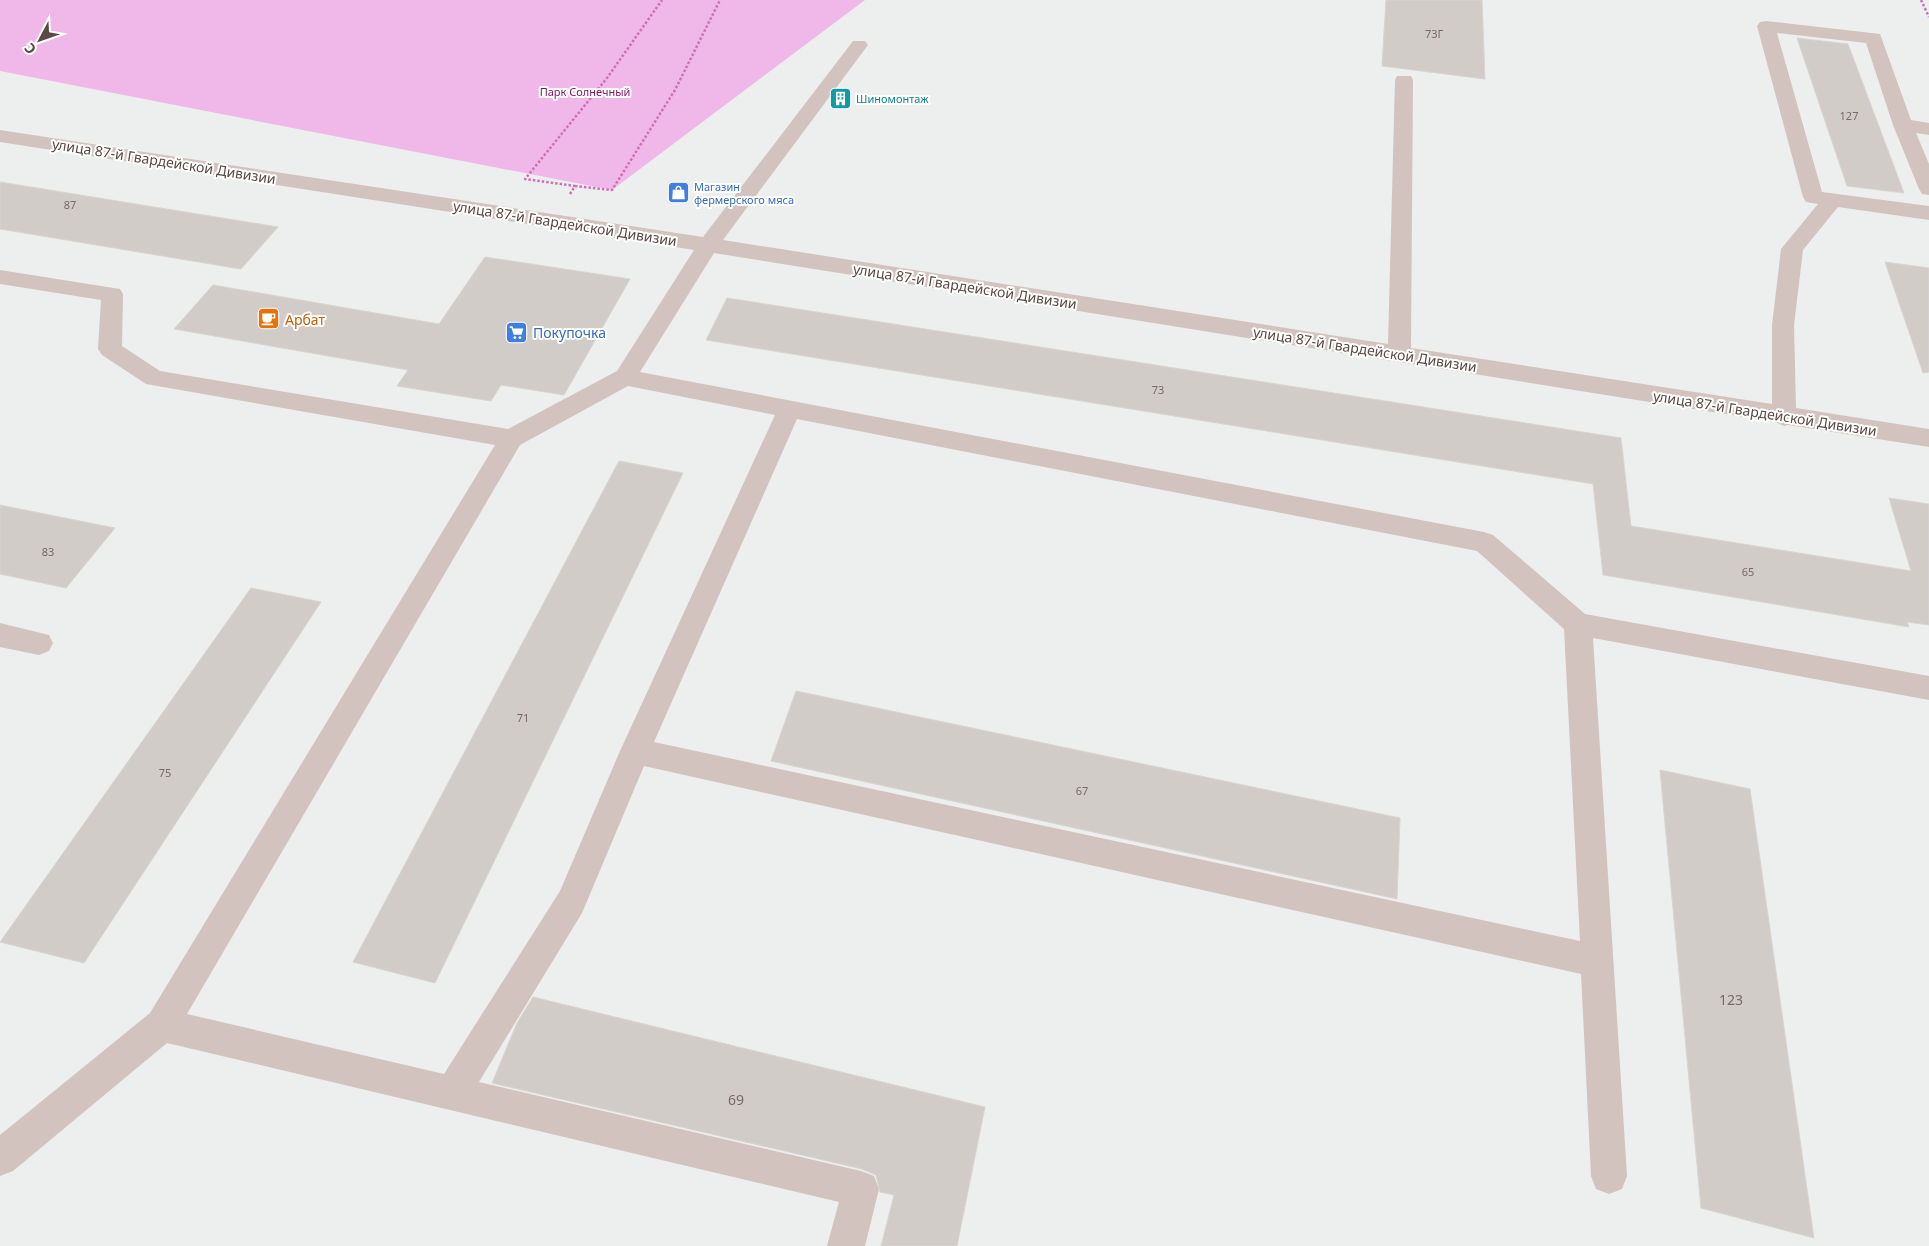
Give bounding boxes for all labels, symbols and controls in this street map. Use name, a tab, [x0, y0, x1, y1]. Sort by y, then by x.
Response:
north arrow	[15, 15, 65, 65]
house number: 73Г	[1425, 26, 1443, 41]
text: С	[20, 39, 40, 58]
park label: Парк Солнечный	[540, 84, 630, 99]
building icon: Шиномонтаж	[828, 86, 852, 110]
place label: Шиномонтаж	[856, 91, 929, 106]
house number: 127	[1840, 108, 1858, 123]
street label: улица 87-й Гвардейской Дивизии	[51, 134, 277, 188]
place label: Магазин фермерского мяса	[694, 179, 794, 207]
shop icon: Магазин фермерского мяса	[666, 180, 690, 204]
street label: улица 87-й Гвардейской Дивизии	[452, 196, 678, 250]
house number: 87	[64, 197, 76, 212]
street label: улица 87-й Гвардейской Дивизии	[852, 259, 1078, 313]
cafe icon: Арбат	[257, 307, 281, 331]
place label: Арбат	[285, 310, 325, 329]
supermarket icon: Покупочка	[505, 320, 529, 344]
street label: улица 87-й Гвардейской Дивизии	[1252, 322, 1478, 376]
place label: Покупочка	[533, 323, 606, 342]
house number: 73	[1152, 382, 1164, 397]
street label: улица 87-й Гвардейской Дивизии	[1652, 386, 1878, 440]
house number: 83	[42, 544, 54, 559]
house number: 65	[1742, 564, 1754, 579]
house number: 71	[517, 710, 529, 725]
house number: 75	[159, 765, 171, 780]
house number: 67	[1076, 783, 1088, 798]
house number: 123	[1719, 990, 1743, 1009]
house number: 69	[728, 1090, 744, 1109]

